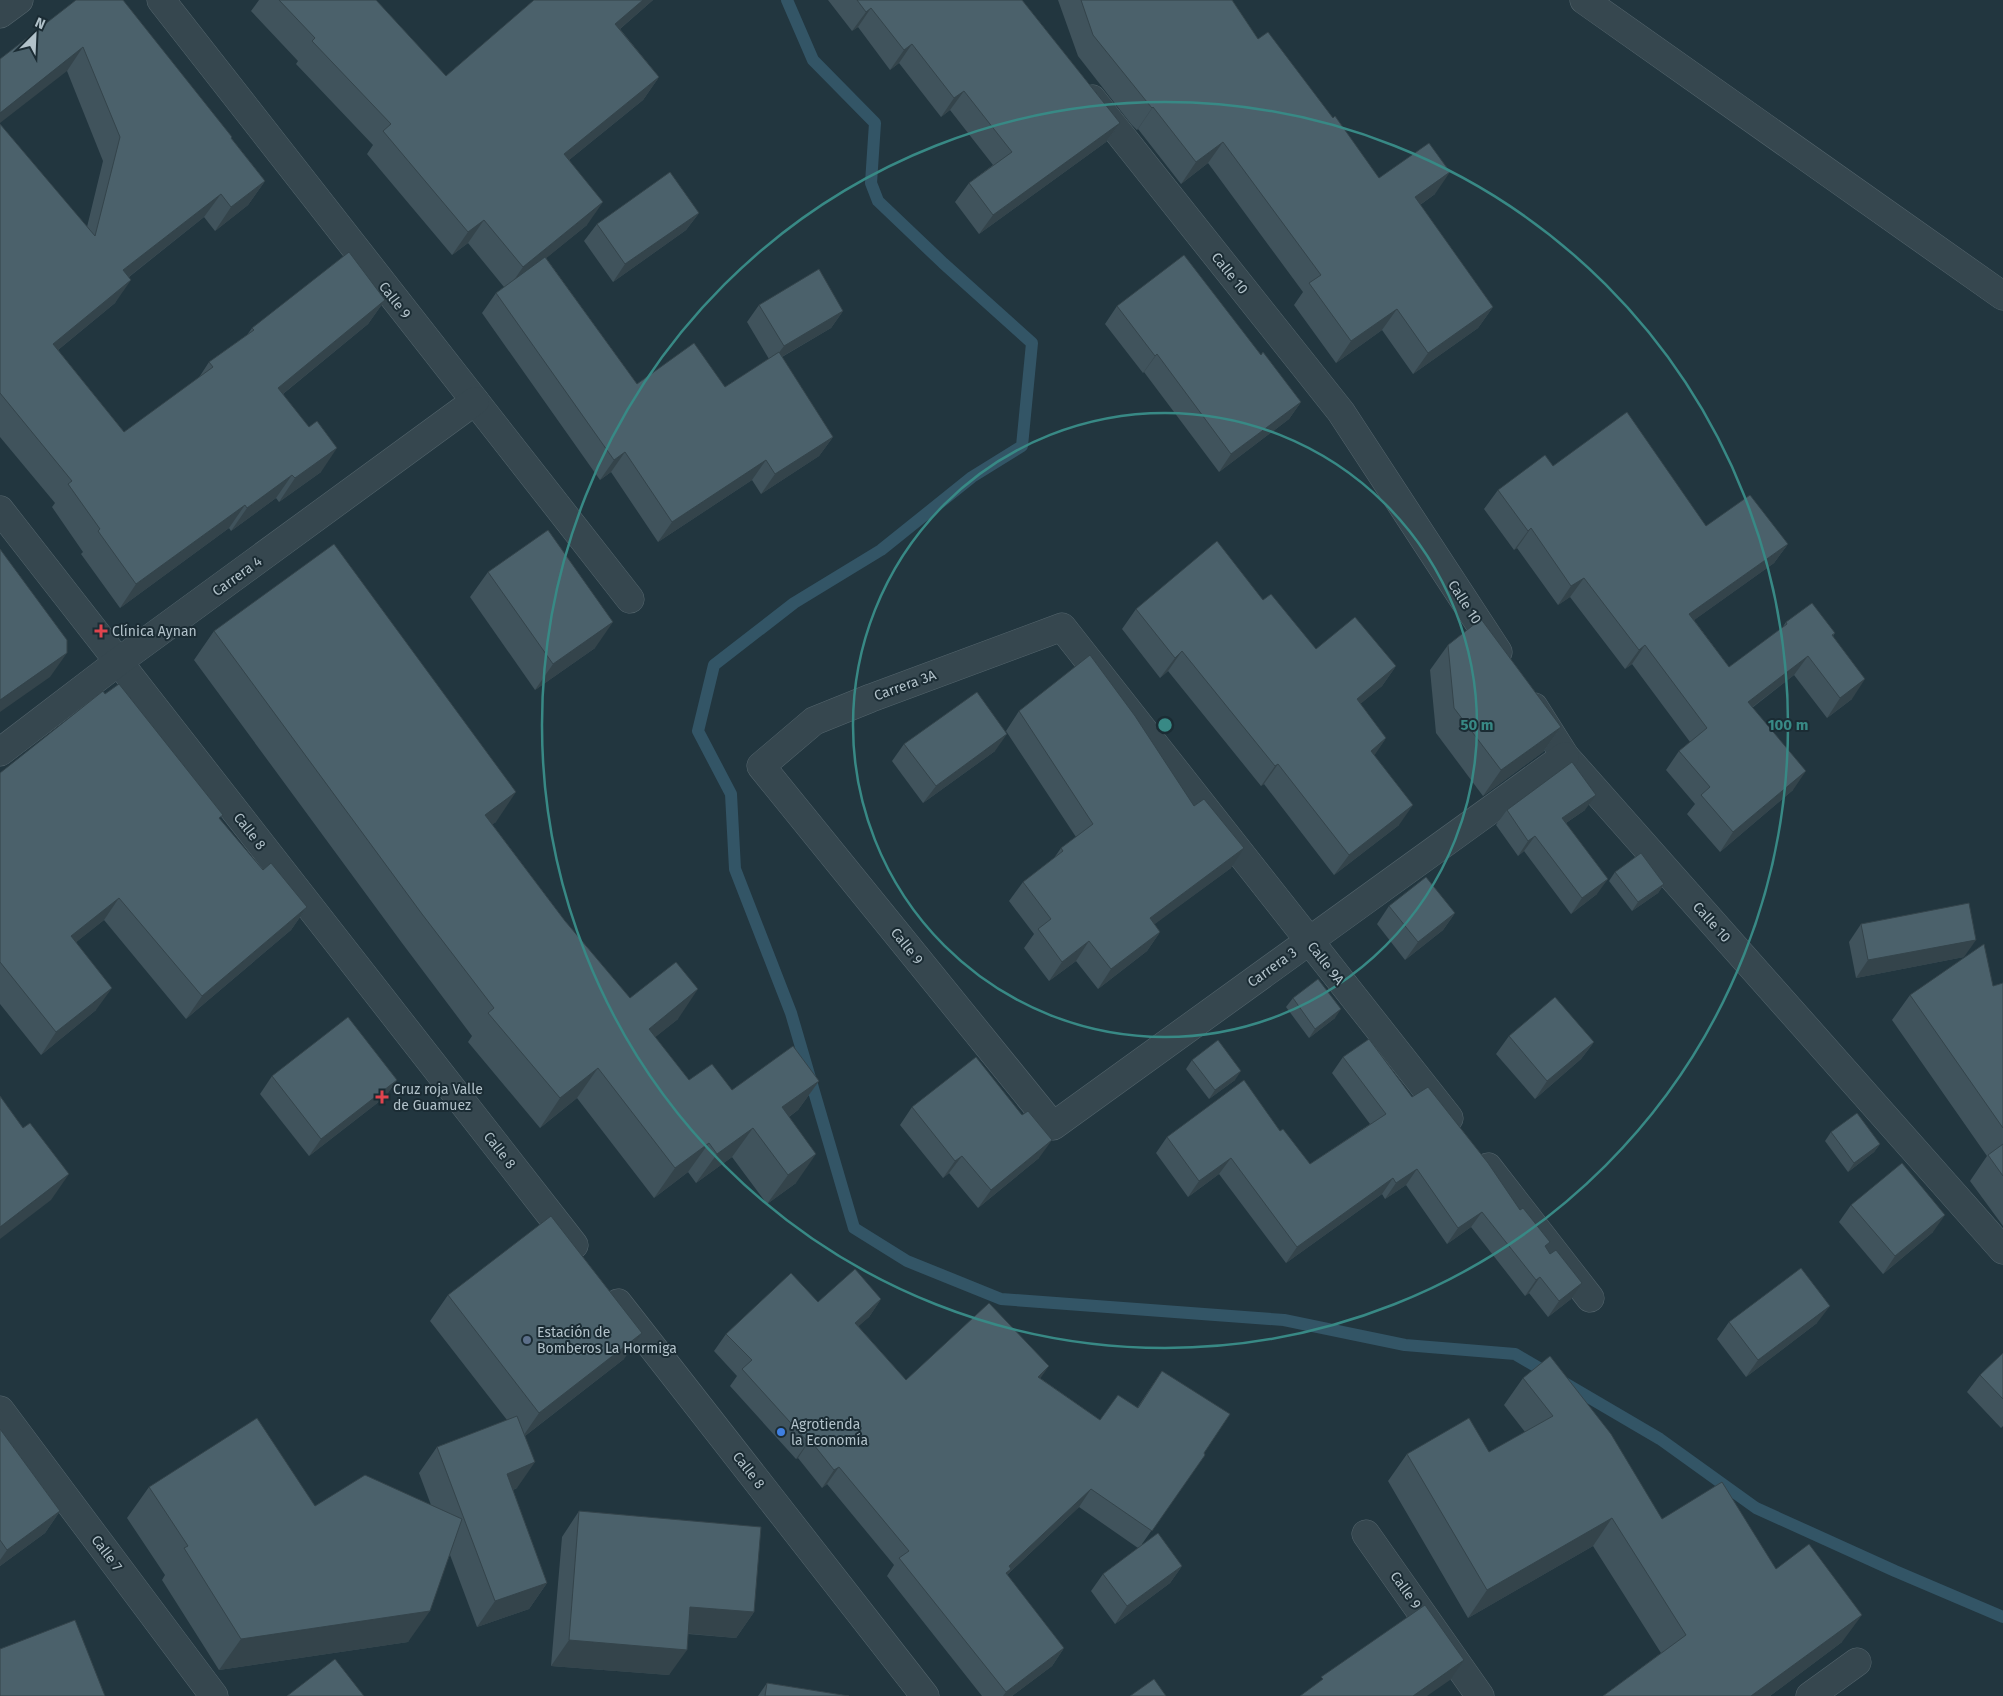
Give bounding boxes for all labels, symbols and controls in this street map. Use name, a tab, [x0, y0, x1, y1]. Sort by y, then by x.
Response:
north arrow	[10, 10, 60, 60]
text: N	[32, 14, 48, 33]
street label: Calle 10	[1208, 249, 1252, 298]
street label: Calle 9	[375, 279, 414, 322]
street label: Carrera 4	[209, 552, 266, 600]
street label: Calle 10	[1444, 577, 1485, 627]
place label: Clínica Aynan	[112, 623, 197, 640]
marker: Clínica Aynan	[94, 624, 108, 638]
street label: Carrera 3A	[872, 666, 938, 705]
centre of rings	[1156, 716, 1174, 734]
text: 50 m	[1460, 716, 1494, 734]
text: 100 m	[1768, 716, 1808, 734]
street label: Calle 8	[230, 809, 270, 853]
street label: Calle 10	[1689, 899, 1734, 946]
street label: Calle 9	[887, 925, 926, 968]
street label: Calle 9A	[1304, 938, 1348, 988]
street label: Carrera 3	[1244, 944, 1300, 991]
place label: Cruz roja Valle de Guamuez	[393, 1081, 483, 1114]
marker: Cruz roja Valle de Guamuez	[375, 1090, 389, 1104]
street label: Calle 8	[480, 1128, 520, 1172]
place label: Estación de Bomberos La Hormiga	[537, 1324, 677, 1357]
marker: Estación de Bomberos La Hormiga	[521, 1334, 533, 1346]
place label: Agrotienda la Economía	[791, 1416, 868, 1449]
marker: Agrotienda la Economía	[775, 1426, 787, 1438]
street label: Calle 8	[729, 1448, 769, 1492]
street label: Calle 7	[88, 1532, 126, 1575]
street label: Calle 9	[1387, 1568, 1425, 1612]

